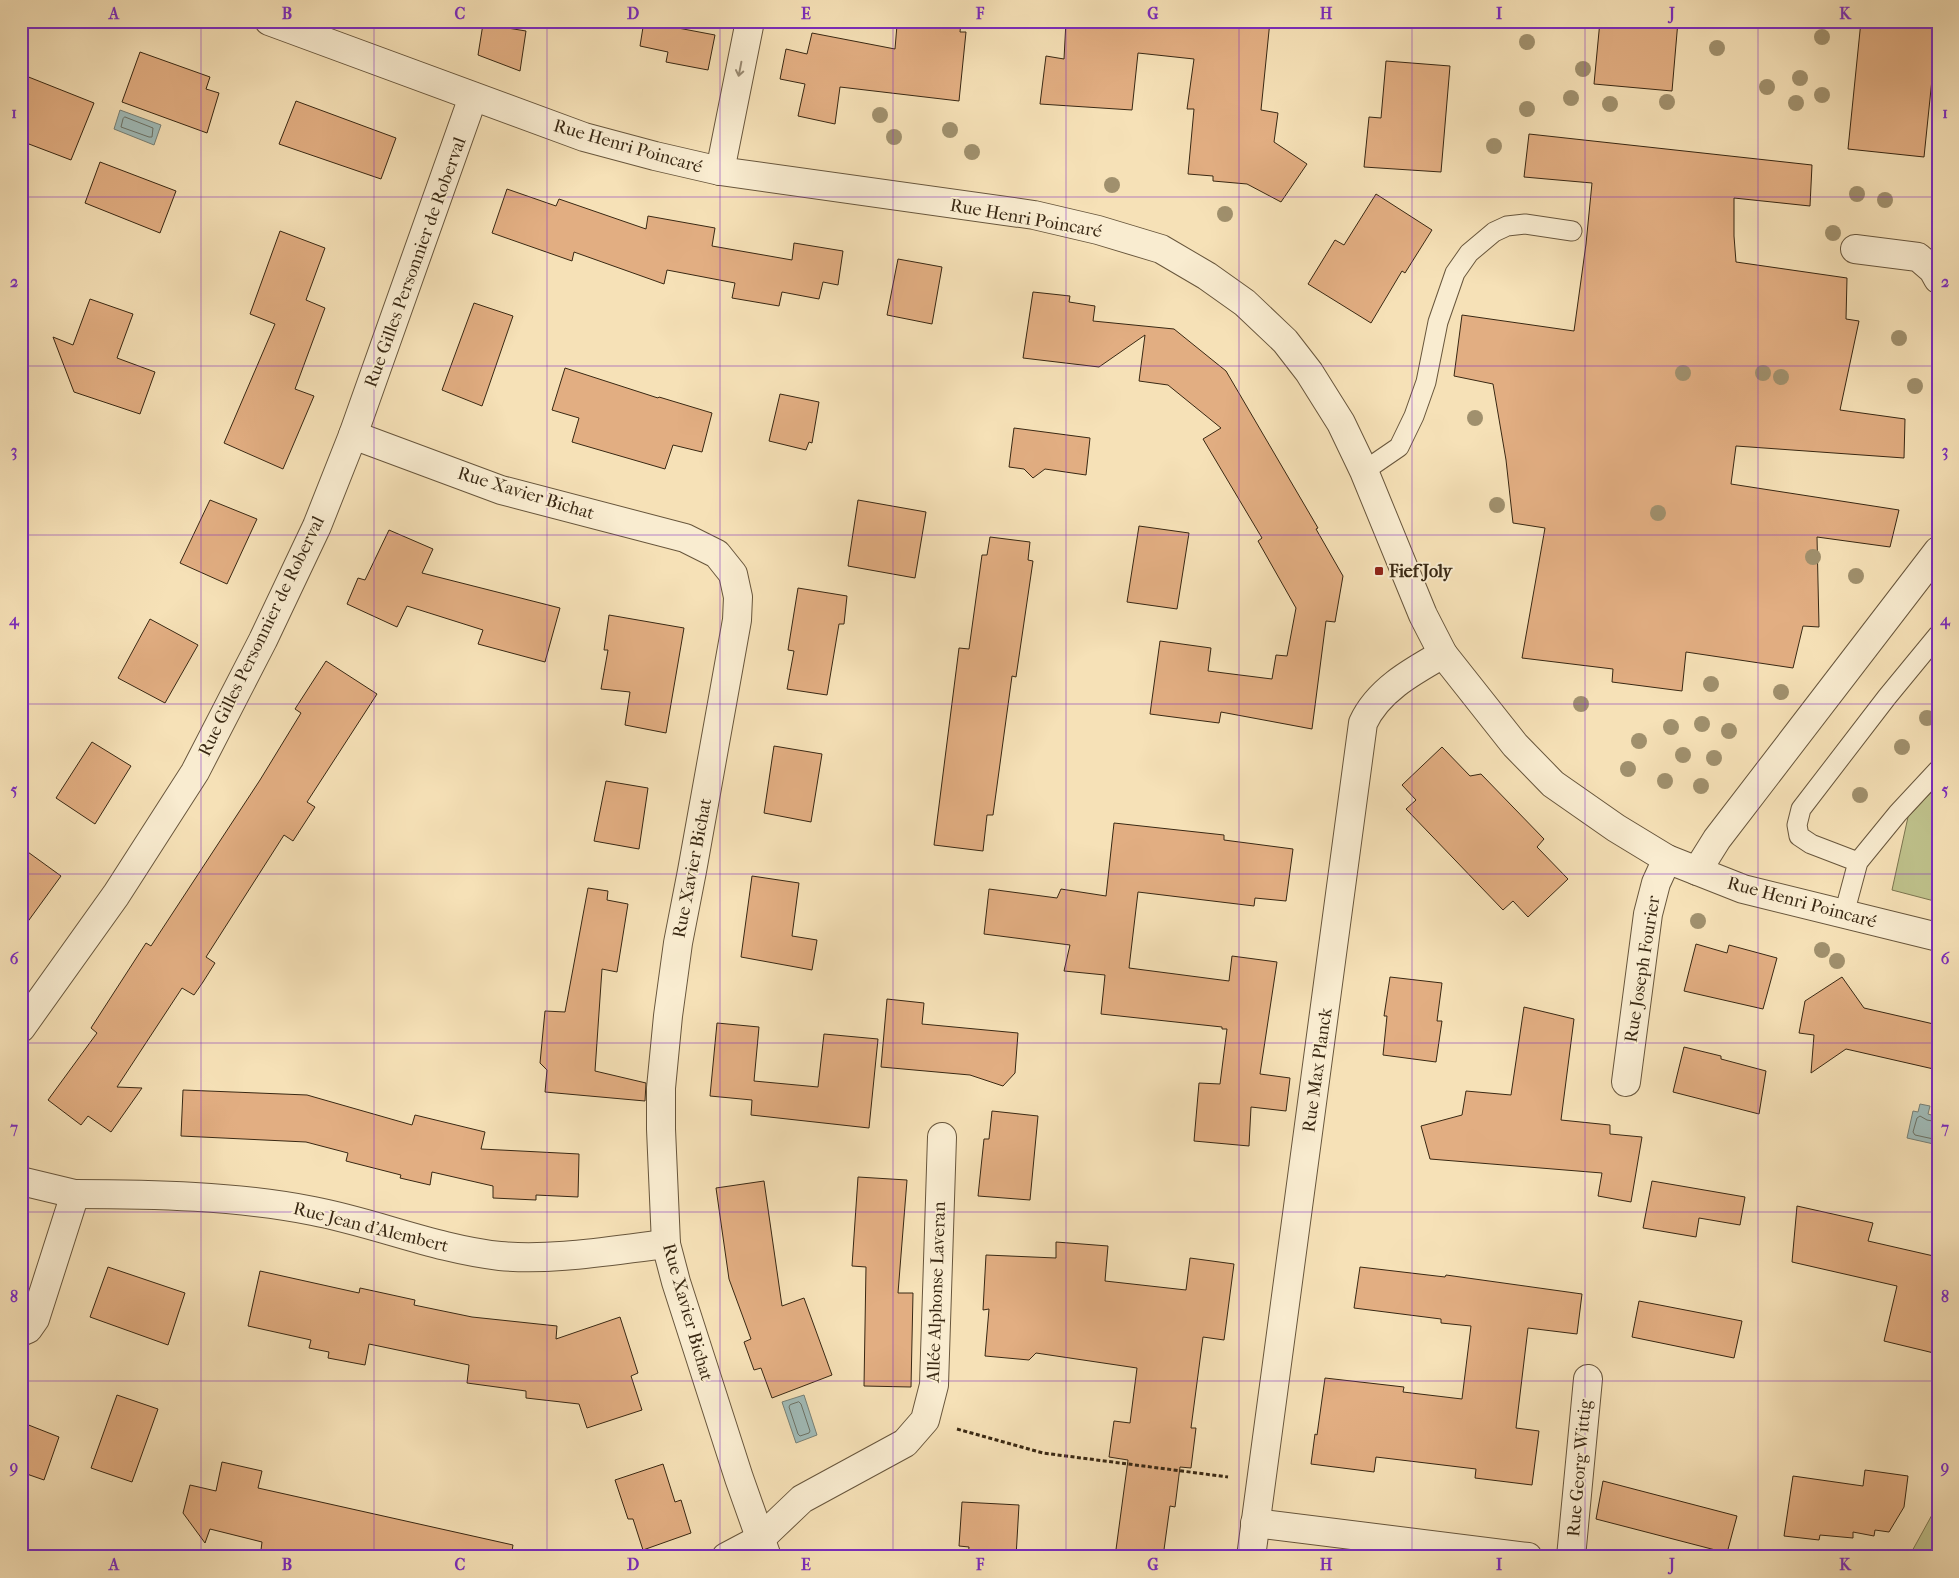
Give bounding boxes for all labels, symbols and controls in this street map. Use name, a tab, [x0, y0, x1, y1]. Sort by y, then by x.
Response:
text: A	[108, 4, 120, 23]
text: B	[282, 4, 292, 23]
text: C	[455, 4, 466, 23]
text: D	[627, 4, 639, 23]
text: E	[801, 4, 811, 23]
text: F	[975, 4, 985, 23]
text: G	[1147, 4, 1159, 23]
text: H	[1320, 4, 1333, 23]
text: I	[1496, 4, 1503, 23]
text: J	[1667, 4, 1675, 24]
text: K	[1839, 4, 1852, 23]
one-way arrow	[735, 61, 744, 77]
text: 1	[11, 103, 17, 122]
text: 1	[1942, 103, 1948, 122]
street label: Rue Henri Poincaré	[551, 115, 705, 178]
street label: Rue Gilles Personnier de Roberval	[360, 134, 471, 390]
street label: Rue Henri Poincaré	[948, 195, 1104, 242]
text: 2	[10, 272, 18, 291]
text: 2	[1941, 272, 1949, 291]
text: 3	[11, 441, 17, 461]
text: 3	[1942, 441, 1948, 461]
street label: Rue Xavier Bichat	[455, 463, 597, 524]
street label: Rue Gilles Personnier de Roberval	[194, 513, 329, 760]
place label: Fief Joly	[1388, 561, 1454, 582]
marker: Fief Joly	[1373, 565, 1385, 577]
text: 4	[8, 610, 20, 630]
text: 4	[1939, 610, 1951, 630]
text: 5	[11, 780, 18, 799]
text: 5	[1942, 780, 1949, 799]
street label: Rue Xavier Bichat	[669, 796, 716, 940]
street label: Rue Henri Poincaré	[1725, 872, 1879, 933]
street label: Rue Joseph Fourier	[1621, 894, 1665, 1044]
text: 6	[10, 949, 19, 968]
text: 6	[1941, 949, 1950, 968]
street label: Rue Max Planck	[1298, 1006, 1337, 1134]
text: 7	[9, 1118, 18, 1137]
text: 7	[1940, 1118, 1949, 1137]
street label: Rue Jean d'Alembert	[291, 1198, 451, 1257]
street label: Allée Alphonse Laveran	[923, 1201, 950, 1384]
street label: Rue Xavier Bichat	[658, 1241, 717, 1384]
text: 8	[10, 1287, 18, 1306]
text: 8	[1941, 1287, 1949, 1306]
street label: Rue Georg Wittig	[1563, 1398, 1596, 1538]
text: 9	[9, 1457, 18, 1477]
text: 9	[1940, 1457, 1949, 1477]
text: A	[108, 1555, 120, 1574]
text: B	[282, 1555, 292, 1574]
text: C	[455, 1555, 466, 1574]
text: D	[627, 1555, 639, 1574]
text: E	[801, 1555, 811, 1574]
text: F	[975, 1555, 985, 1574]
text: G	[1147, 1555, 1159, 1574]
text: H	[1320, 1555, 1333, 1574]
text: I	[1496, 1555, 1503, 1574]
text: J	[1667, 1555, 1675, 1575]
text: K	[1839, 1555, 1852, 1574]

